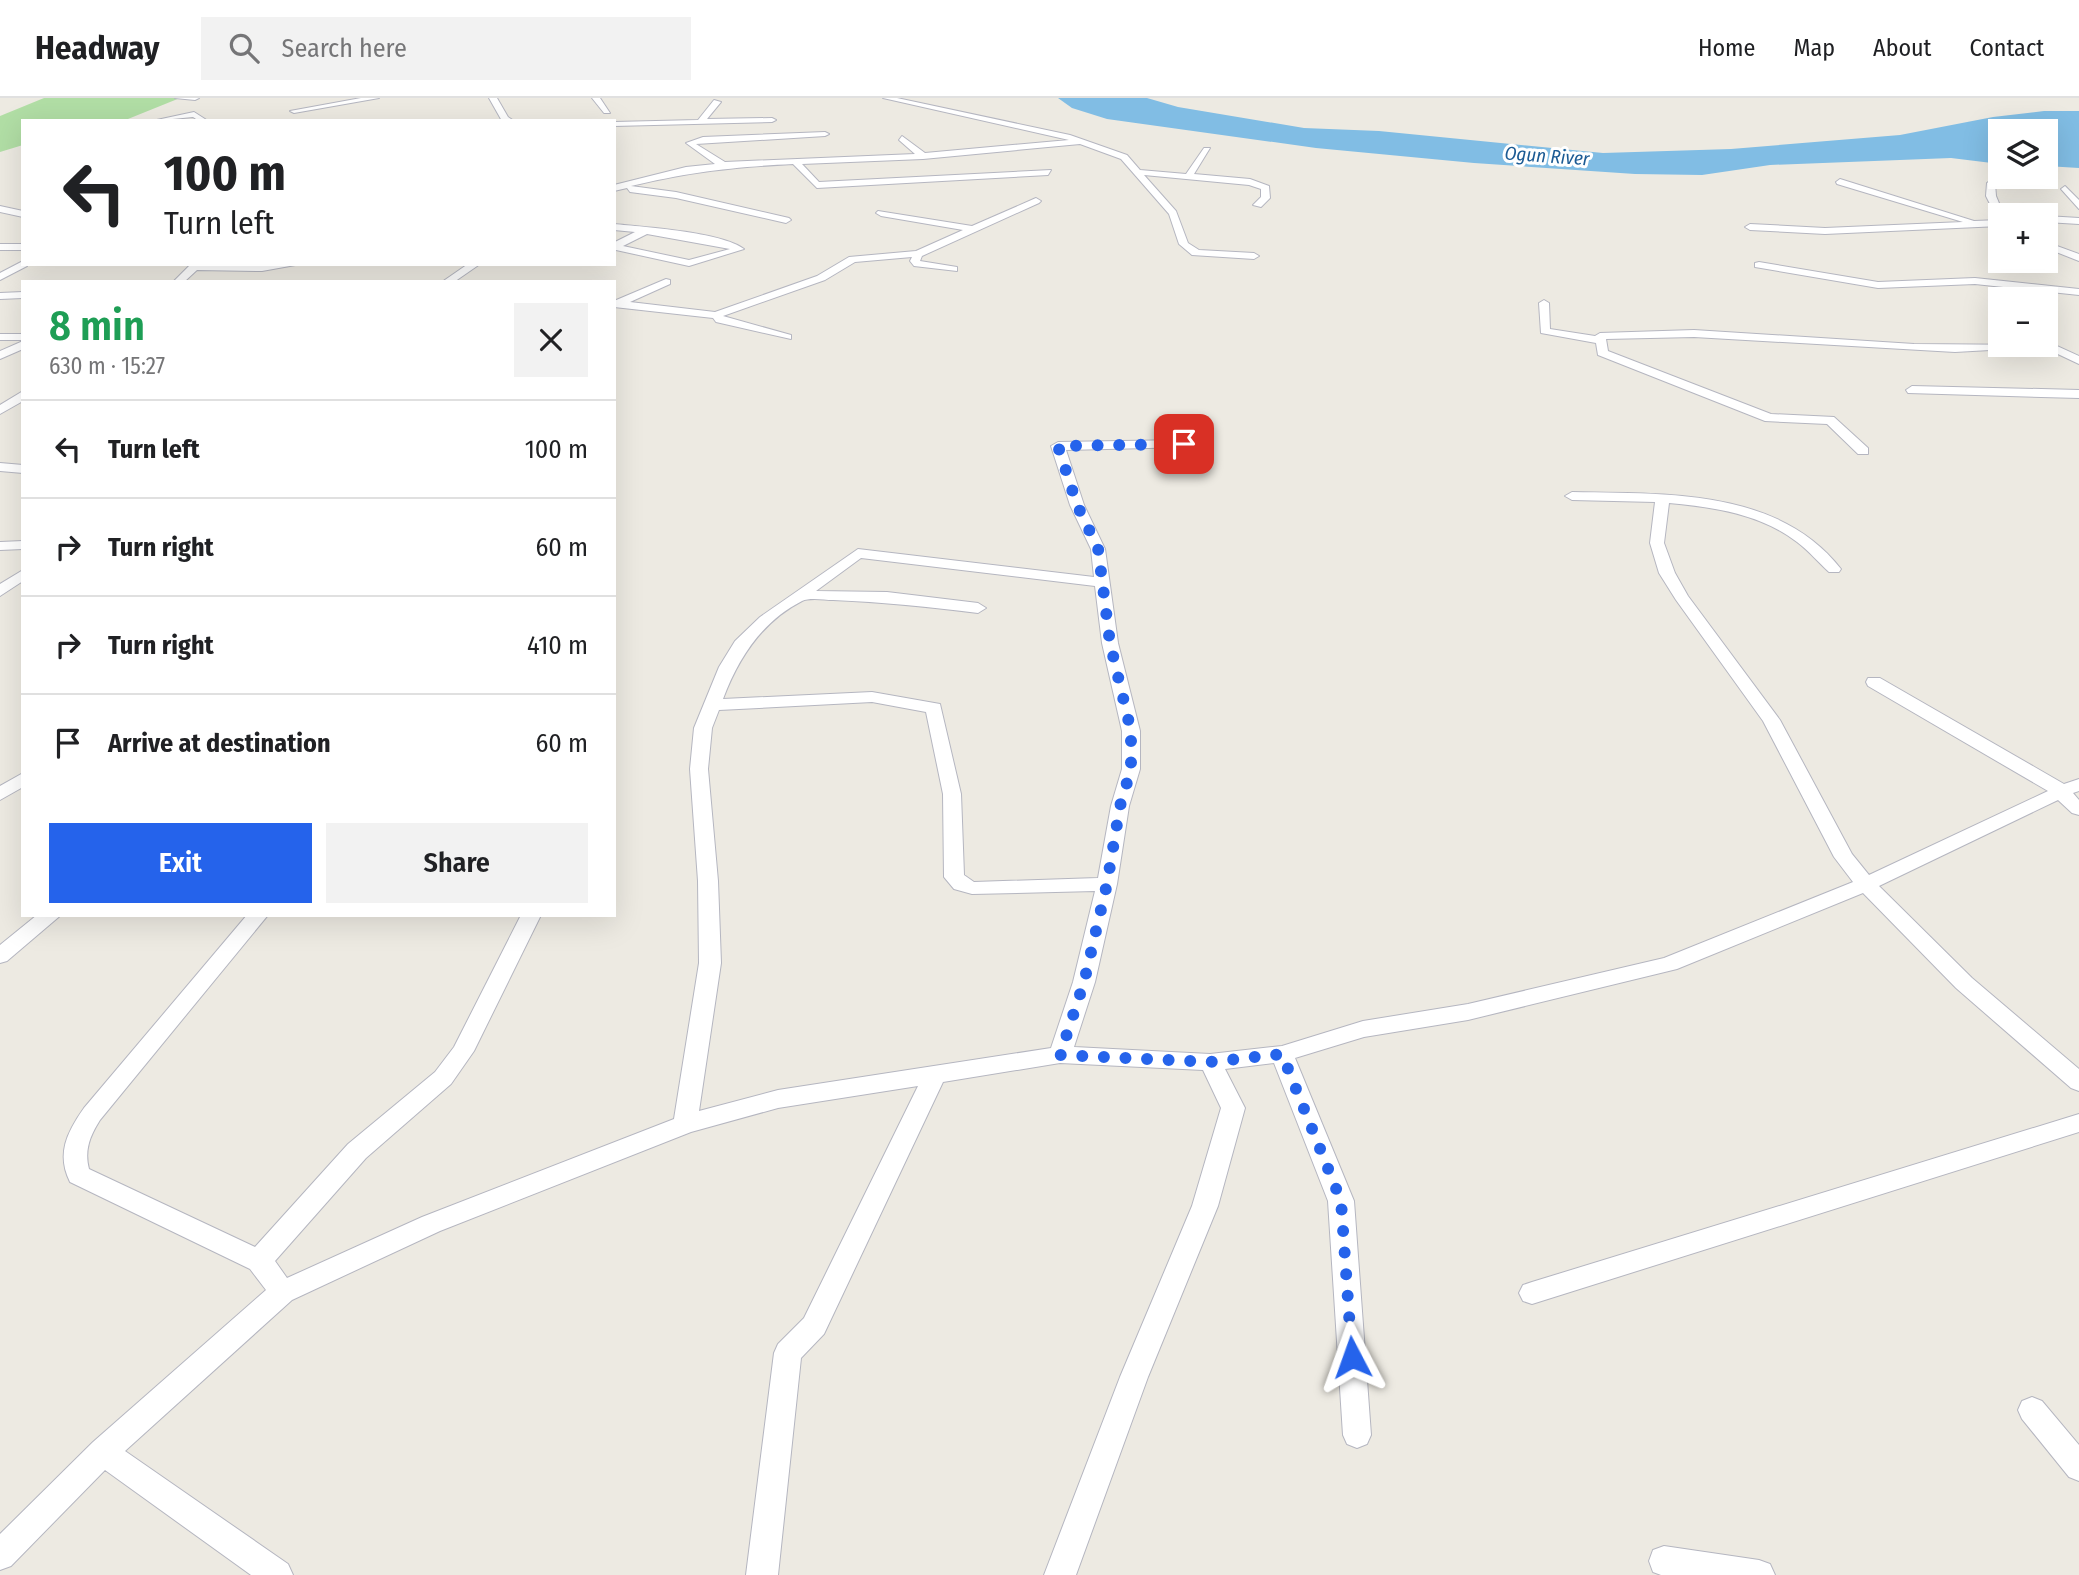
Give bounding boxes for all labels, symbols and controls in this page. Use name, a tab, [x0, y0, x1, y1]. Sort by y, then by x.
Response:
search box	[201, 17, 691, 80]
text: Headway	[35, 28, 159, 68]
icon: search	[225, 29, 263, 67]
text: Search here	[281, 33, 407, 64]
text: Home	[1698, 34, 1755, 62]
text: Map	[1793, 34, 1835, 62]
text: About	[1873, 34, 1931, 62]
text: Contact	[1969, 34, 2044, 62]
map controls	[1988, 119, 2058, 357]
button: layers	[1988, 119, 2058, 189]
water label: Ogun River	[1504, 142, 1592, 171]
text: 100 m	[164, 144, 286, 203]
icon: left	[49, 147, 140, 238]
button: +	[1988, 203, 2058, 273]
text: Turn left	[164, 204, 274, 242]
button: −	[1988, 287, 2058, 357]
text: 8 min	[49, 301, 145, 351]
button: close	[514, 303, 588, 377]
text: 630 m · 15:27	[49, 352, 165, 380]
pin	[1154, 414, 1214, 474]
icon: arrive	[1165, 425, 1203, 463]
icon: left	[49, 430, 87, 468]
text: Turn left	[108, 434, 200, 465]
text: 100 m	[525, 434, 588, 465]
icon: right	[49, 528, 87, 566]
text: Turn right	[108, 532, 214, 563]
text: 60 m	[535, 532, 588, 563]
icon: right	[49, 626, 87, 664]
text: Turn right	[108, 630, 214, 661]
text: 410 m	[527, 630, 588, 661]
icon: arrive	[49, 724, 87, 762]
text: Arrive at destination	[108, 728, 331, 759]
text: 60 m	[535, 728, 588, 759]
button: Exit	[49, 823, 312, 903]
button: Share	[326, 823, 588, 903]
position arrow	[1315, 1320, 1389, 1394]

